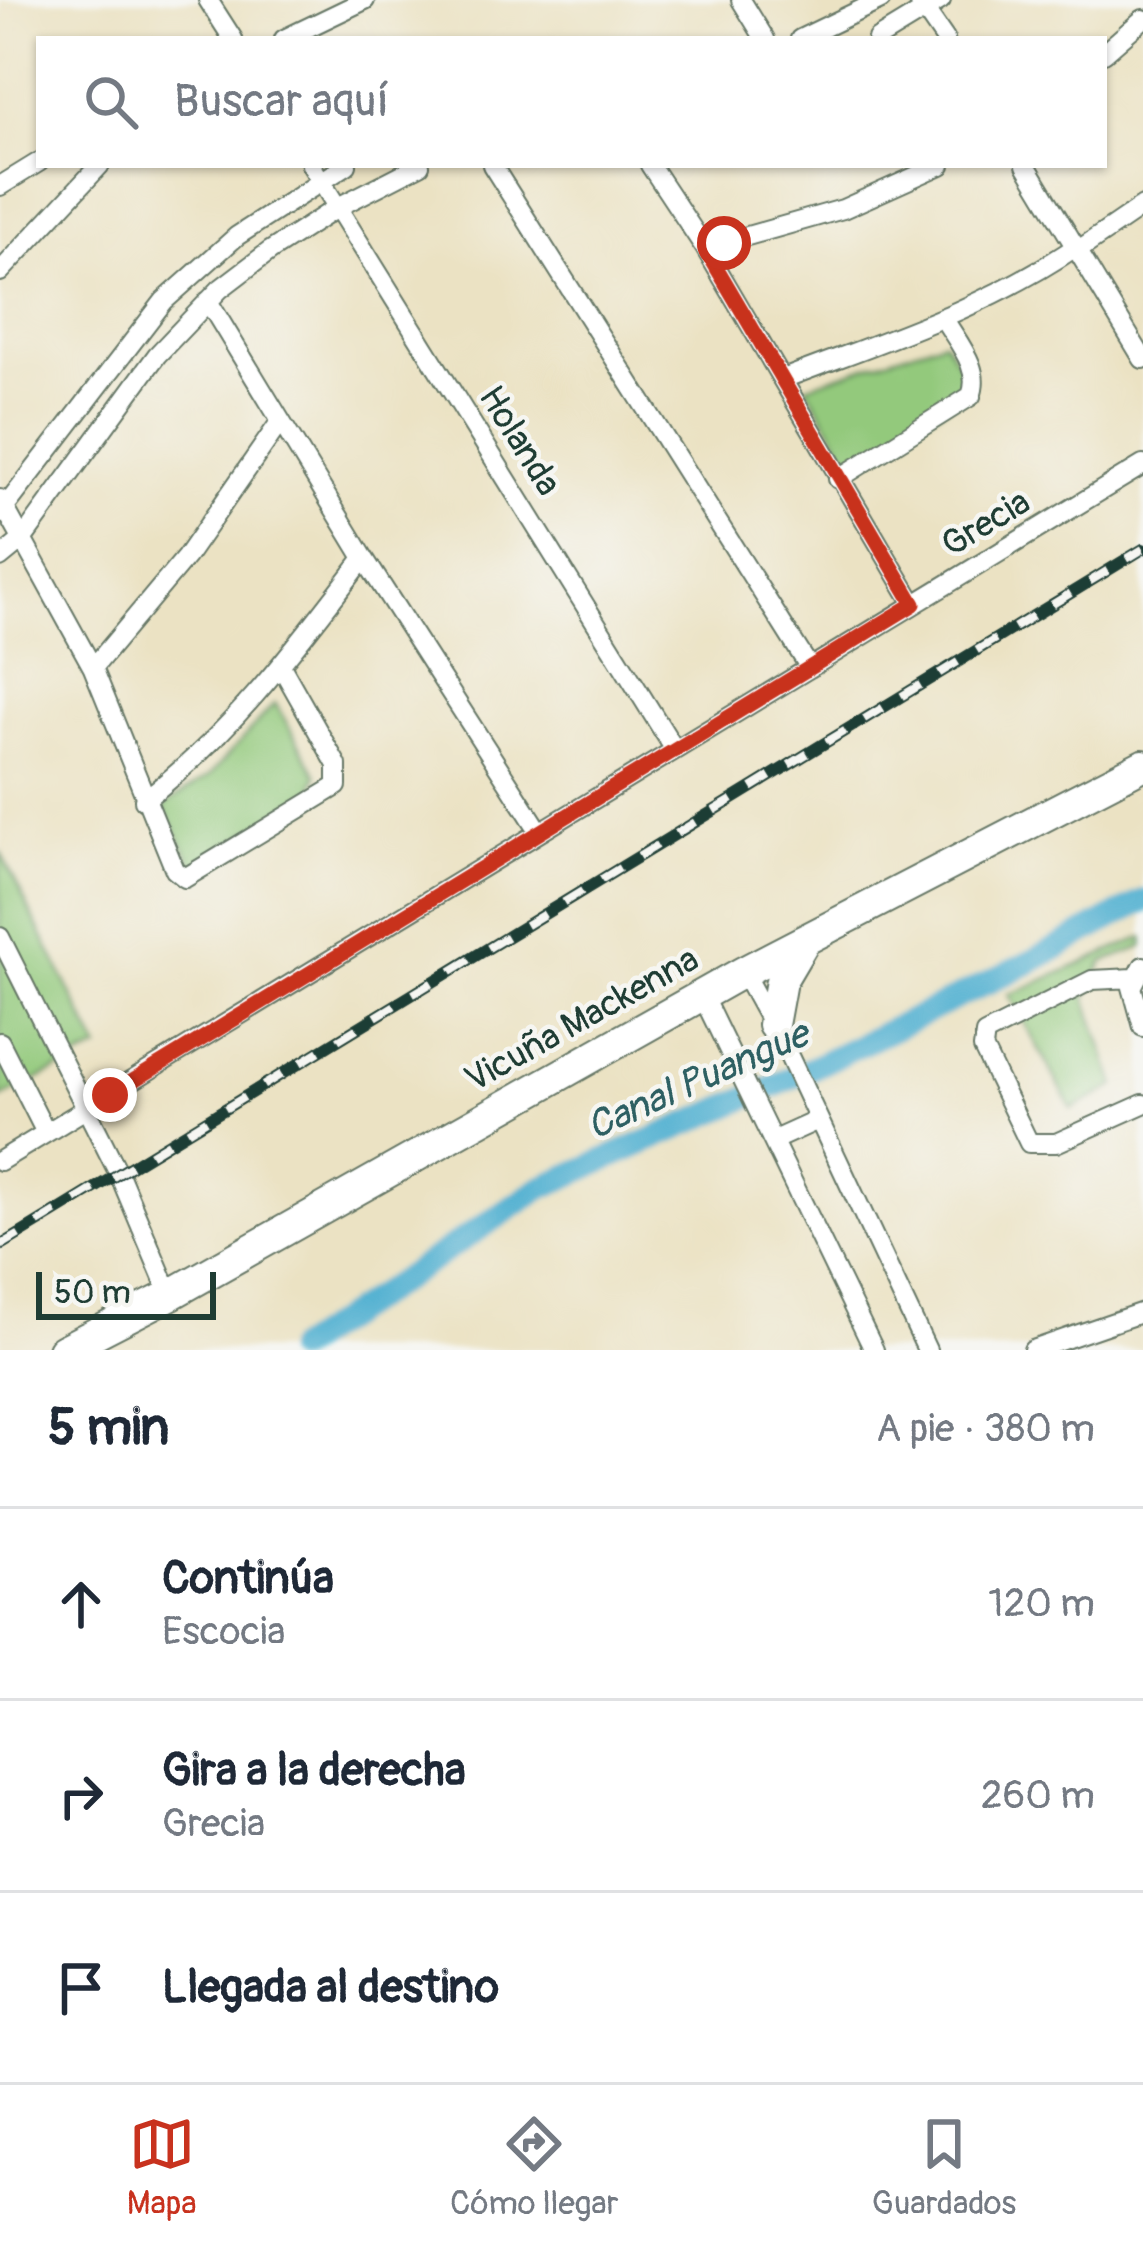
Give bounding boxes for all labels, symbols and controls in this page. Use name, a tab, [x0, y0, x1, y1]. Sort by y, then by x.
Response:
search box	[36, 36, 1107, 168]
icon: search	[78, 69, 144, 135]
text: Buscar aquí	[174, 74, 389, 130]
route start	[697, 216, 751, 270]
street label: Holanda	[469, 378, 571, 504]
street label: Grecia	[933, 479, 1038, 567]
street label: Vicuña Mackenna	[457, 937, 706, 1102]
water label: Canal Puangue	[579, 1008, 820, 1151]
route end	[83, 1068, 137, 1122]
scale bar	[36, 1266, 216, 1319]
text: 50 m	[54, 1272, 131, 1313]
text: 5 min	[48, 1396, 169, 1460]
text: A pie · 380 m	[876, 1404, 1095, 1453]
text: Continúa	[162, 1551, 334, 1607]
icon: ahead	[48, 1571, 114, 1637]
text: 120 m	[988, 1579, 1095, 1628]
text: Escocia	[162, 1607, 285, 1656]
text: Gira a la derecha	[162, 1743, 466, 1799]
icon: right	[48, 1763, 114, 1829]
text: 260 m	[981, 1771, 1095, 1820]
text: Grecia	[162, 1799, 265, 1848]
icon: arrive	[48, 1955, 114, 2021]
text: Llegada al destino	[162, 1960, 499, 2016]
tab: Mapa	[127, 2111, 197, 2224]
tab: Cómo llegar	[450, 2111, 618, 2224]
tab: Guardados	[872, 2111, 1016, 2224]

